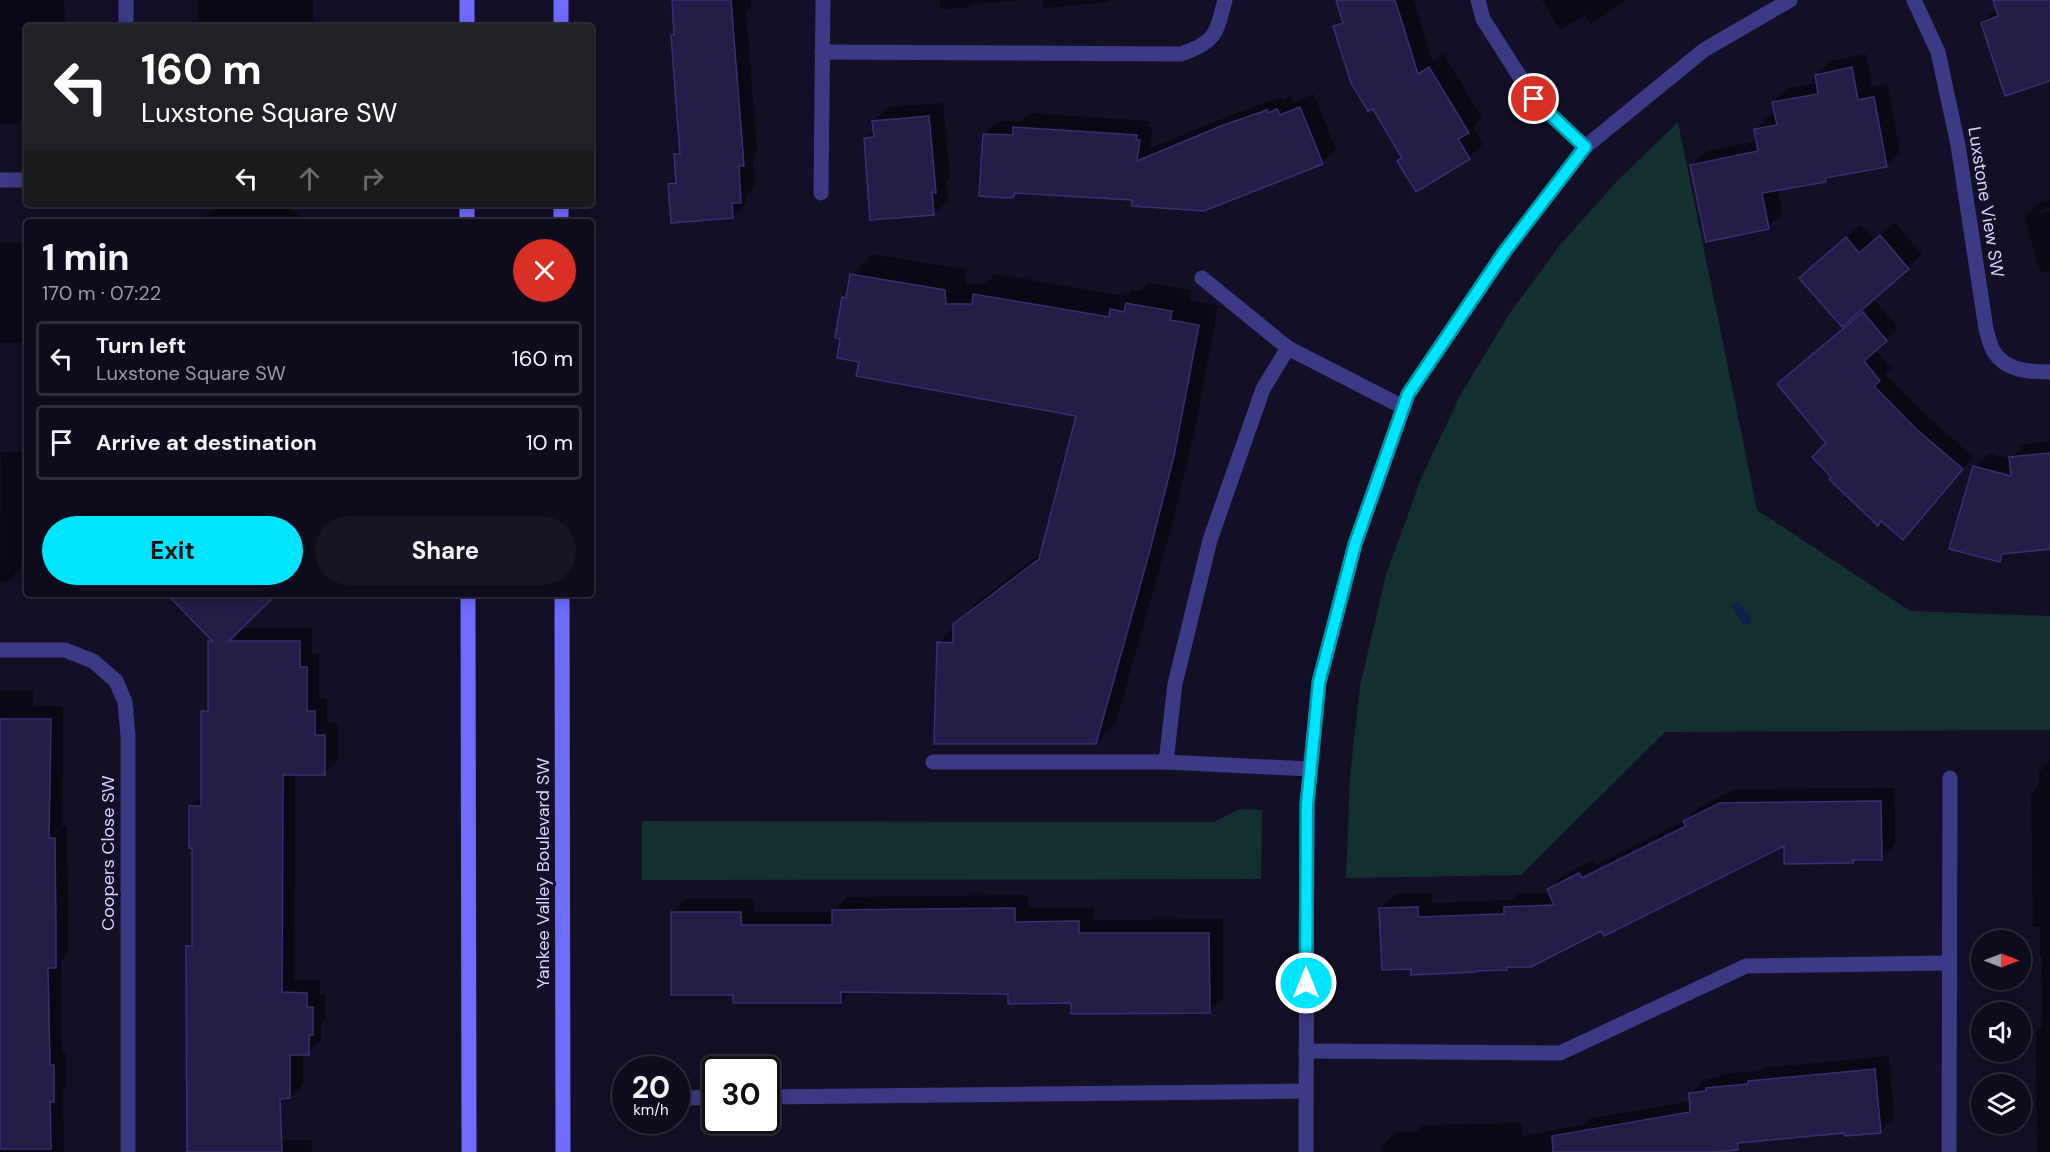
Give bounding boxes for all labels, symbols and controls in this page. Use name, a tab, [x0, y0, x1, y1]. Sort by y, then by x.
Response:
text: 160 m	[141, 42, 262, 97]
icon: left	[42, 48, 120, 126]
pin	[1508, 73, 1559, 124]
icon: arrive	[1517, 82, 1550, 115]
text: Luxstone Square SW	[141, 95, 397, 130]
street label: Luxstone View SW	[1962, 125, 2010, 279]
icon: left	[230, 162, 263, 195]
icon: ahead	[293, 162, 326, 195]
icon: right	[356, 162, 389, 195]
text: 1 min	[42, 234, 130, 281]
button: close	[513, 239, 576, 302]
text: 170 m · 07:22	[42, 280, 161, 306]
text: Turn left	[96, 331, 186, 360]
icon: left	[45, 342, 78, 375]
text: 160 m	[512, 344, 573, 373]
text: Luxstone Square SW	[96, 360, 286, 386]
icon: arrive	[45, 426, 78, 459]
text: Arrive at destination	[96, 428, 317, 457]
text: 10 m	[526, 428, 573, 457]
button: Exit	[42, 516, 303, 585]
button: Share	[315, 516, 576, 585]
street label: Yankee Valley Boulevard SW	[531, 758, 555, 988]
street label: Coopers Close SW	[96, 775, 120, 931]
north arrow	[1971, 930, 2031, 990]
map controls	[1971, 930, 2031, 1134]
position arrow	[1274, 951, 1338, 1015]
button: sound	[1971, 1002, 2031, 1062]
speed limit sign: 30	[702, 1056, 780, 1134]
text: 20	[632, 1068, 670, 1107]
button: layers	[1971, 1074, 2031, 1134]
text: km/h	[633, 1100, 669, 1120]

